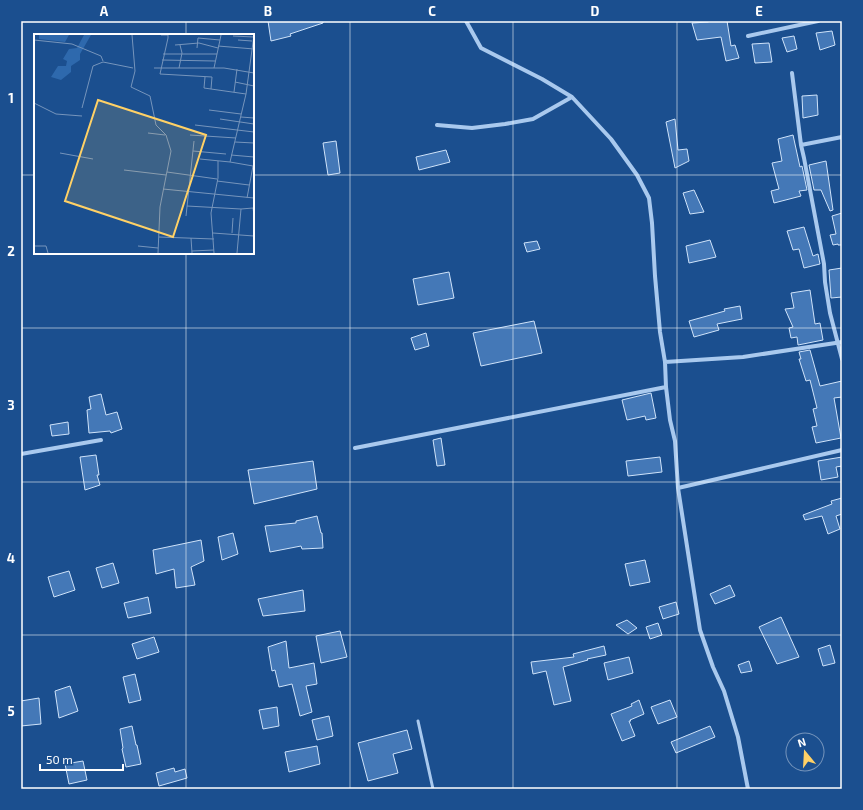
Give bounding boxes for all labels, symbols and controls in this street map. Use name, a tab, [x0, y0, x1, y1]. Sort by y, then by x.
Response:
text: A	[100, 3, 109, 19]
text: B	[264, 3, 272, 19]
text: C	[428, 3, 436, 19]
text: D	[591, 3, 600, 19]
text: E	[755, 3, 763, 19]
inset map	[34, 34, 254, 254]
text: 1	[8, 90, 14, 106]
text: 2	[7, 243, 15, 259]
text: 3	[7, 397, 15, 413]
text: 4	[7, 550, 15, 566]
text: 5	[7, 703, 15, 719]
north arrow	[785, 732, 825, 772]
text: N	[796, 735, 808, 749]
scale bar	[40, 746, 123, 772]
text: 50 m	[46, 752, 73, 766]

